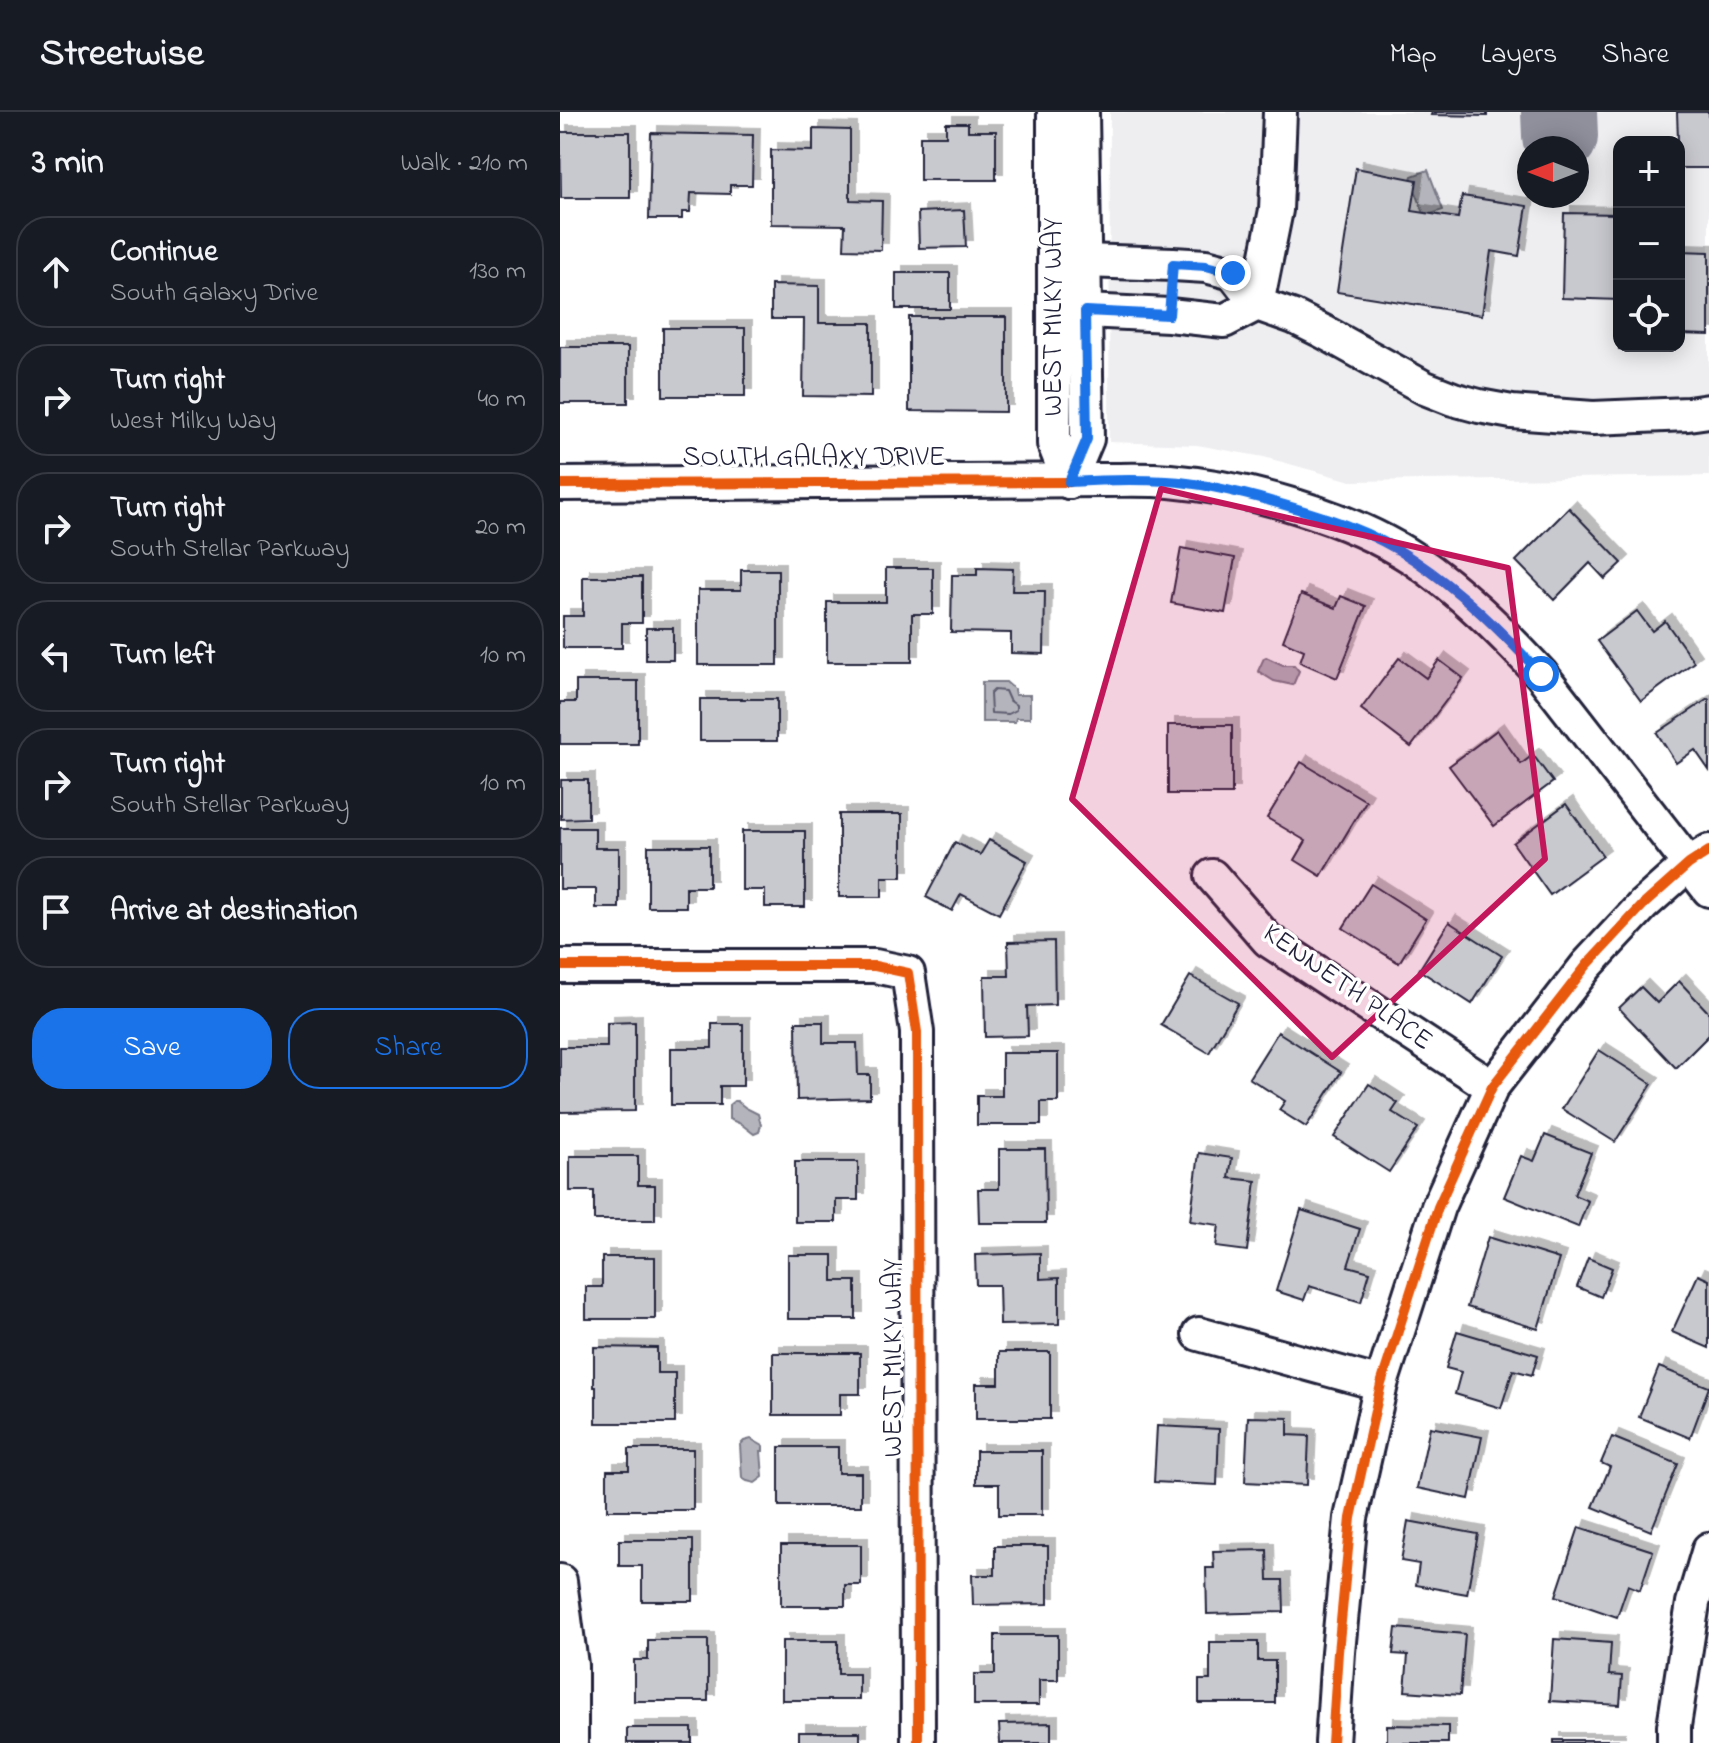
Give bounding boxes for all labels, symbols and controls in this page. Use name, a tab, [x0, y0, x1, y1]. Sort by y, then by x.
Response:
text: Streetwise	[40, 27, 204, 83]
text: Map	[1389, 35, 1437, 76]
text: Layers	[1481, 35, 1557, 76]
text: Share	[1601, 35, 1669, 76]
north arrow	[1517, 136, 1589, 208]
map controls	[1613, 136, 1685, 352]
button: +	[1613, 136, 1685, 208]
text: 3 min	[32, 139, 104, 189]
text: Walk · 210 m	[400, 145, 528, 183]
button: −	[1613, 208, 1685, 280]
street label: WEST MILKY WAY	[1034, 217, 1075, 416]
text: Continue	[110, 231, 218, 275]
icon: ahead	[34, 250, 78, 294]
text: 130 m	[469, 253, 526, 291]
route end	[1215, 255, 1251, 291]
text: South Galaxy Drive	[110, 275, 318, 313]
button: locate	[1613, 280, 1685, 352]
text: Turn right	[110, 359, 225, 403]
icon: right	[34, 378, 78, 422]
text: 40 m	[477, 381, 526, 419]
text: West Milky Way	[110, 403, 276, 441]
street label: SOUTH GALAXY DRIVE	[683, 438, 945, 479]
text: Turn right	[110, 487, 225, 531]
icon: right	[34, 506, 78, 550]
text: 20 m	[475, 509, 526, 547]
text: South Stellar Parkway	[110, 531, 350, 569]
icon: left	[34, 634, 78, 678]
text: Turn left	[110, 634, 215, 678]
text: 10 m	[480, 637, 526, 675]
route start	[1523, 656, 1559, 692]
text: Turn right	[110, 743, 225, 787]
icon: right	[34, 762, 78, 806]
text: 10 m	[480, 765, 526, 803]
text: South Stellar Parkway	[110, 787, 350, 825]
icon: arrive	[34, 890, 78, 934]
text: Arrive at destination	[110, 890, 358, 934]
street label: KENNETH PLACE	[1254, 914, 1440, 1062]
button: Save	[32, 1008, 272, 1089]
button: Share	[288, 1008, 528, 1089]
street label: WEST MILKY WAY	[874, 1258, 915, 1457]

